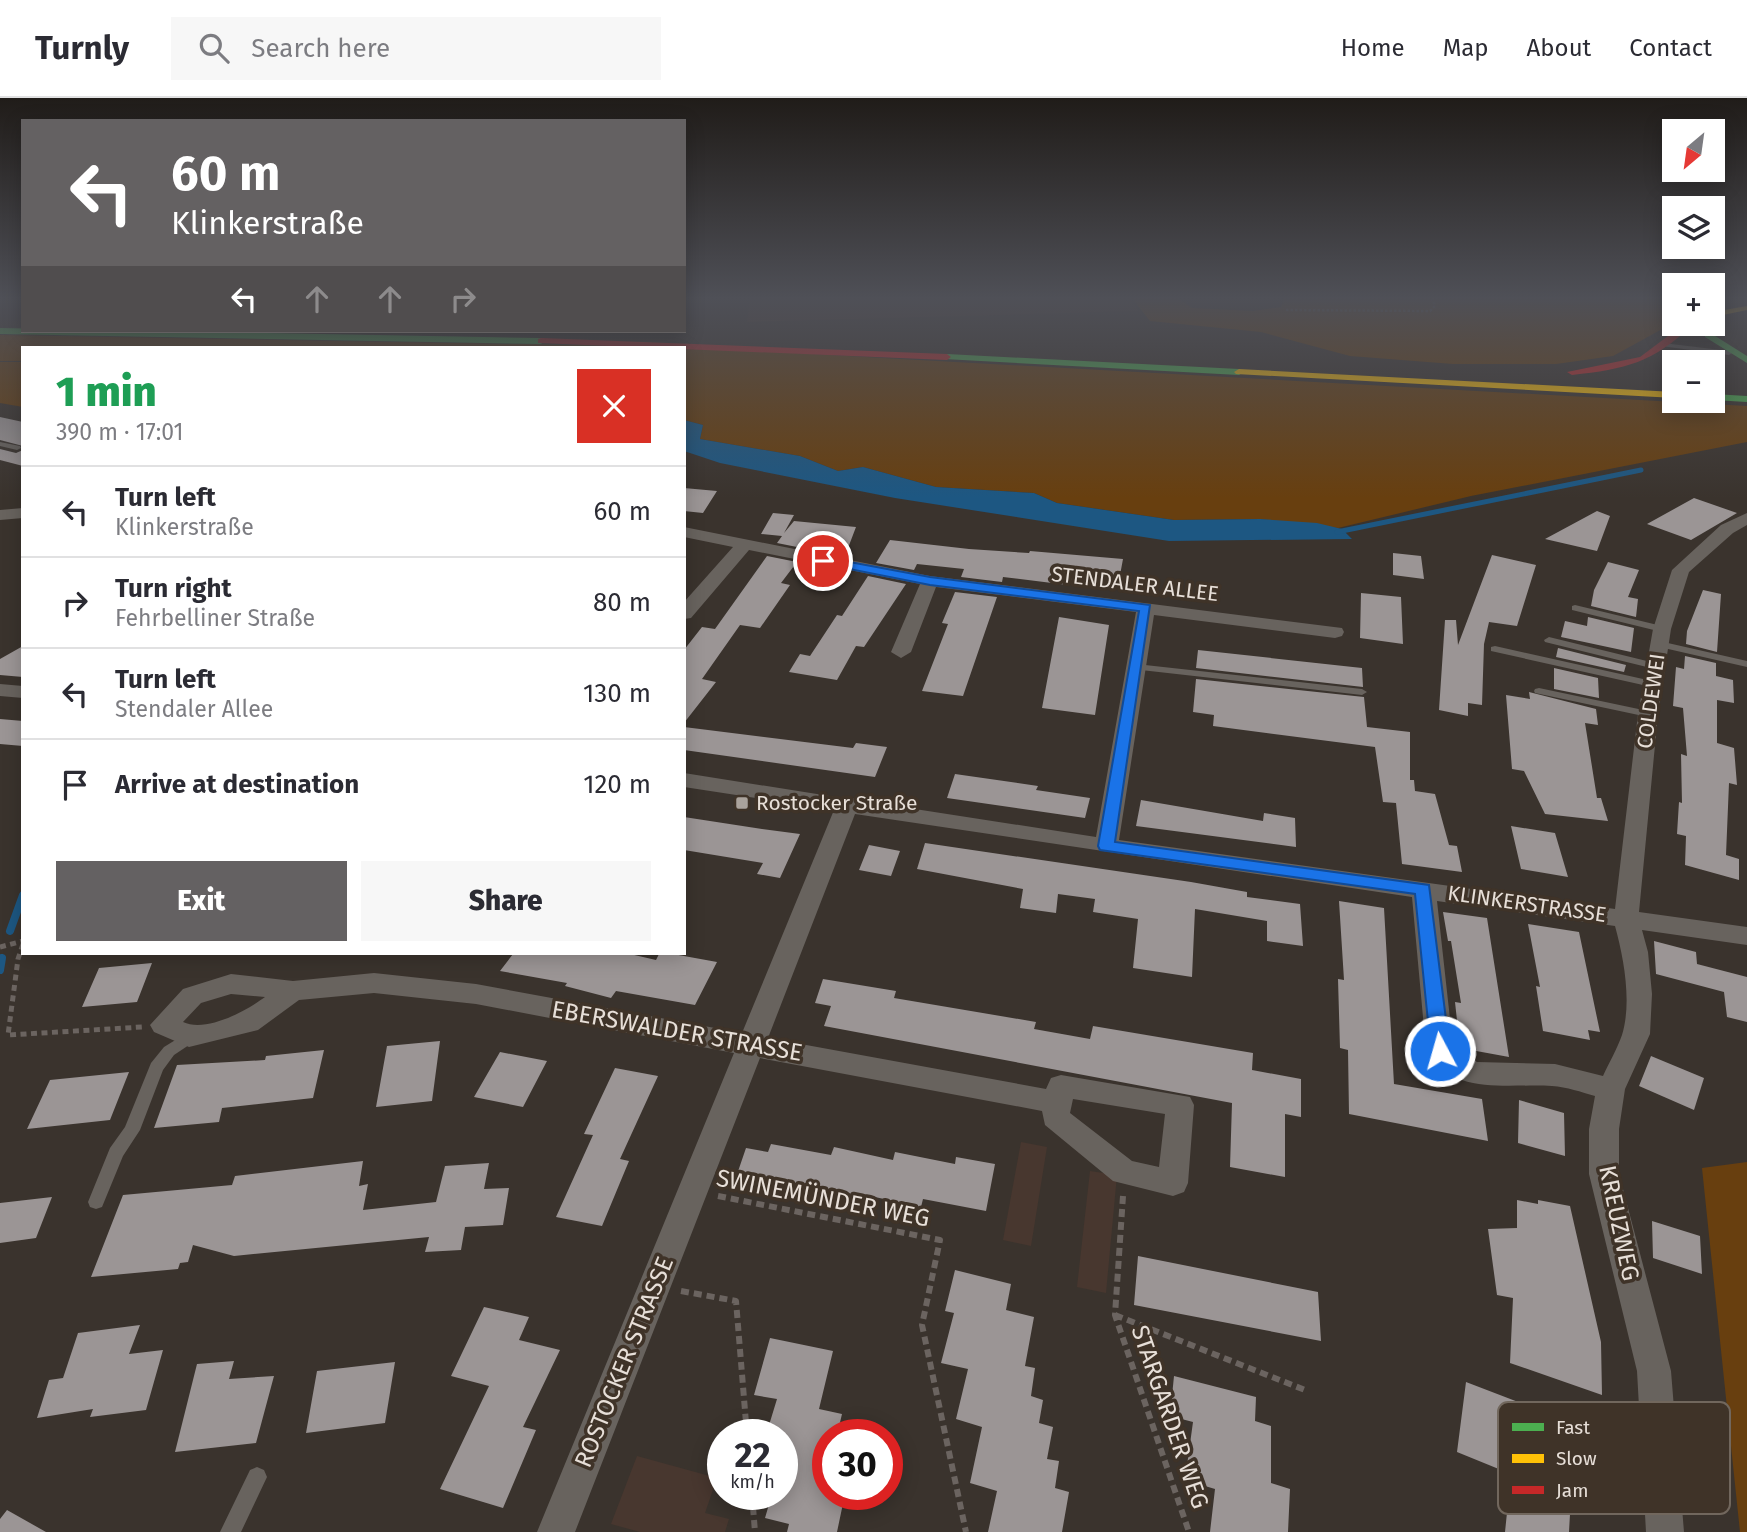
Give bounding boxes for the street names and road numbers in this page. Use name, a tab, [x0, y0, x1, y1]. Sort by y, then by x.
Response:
street label: STENDALER ALLEE	[1050, 561, 1220, 607]
street label: COLDEWEI	[1631, 652, 1671, 750]
street label: KLINKERSTRASSE	[1446, 880, 1608, 928]
street label: EBERSWALDER STRASSE	[549, 995, 805, 1067]
street label: KREUZWEG	[1593, 1163, 1645, 1283]
street label: SWINEMÜNDER WEG	[714, 1164, 932, 1232]
street label: ROSTOCKER STRASSE	[569, 1252, 679, 1472]
street label: STARGARDER WEG	[1126, 1322, 1214, 1512]

